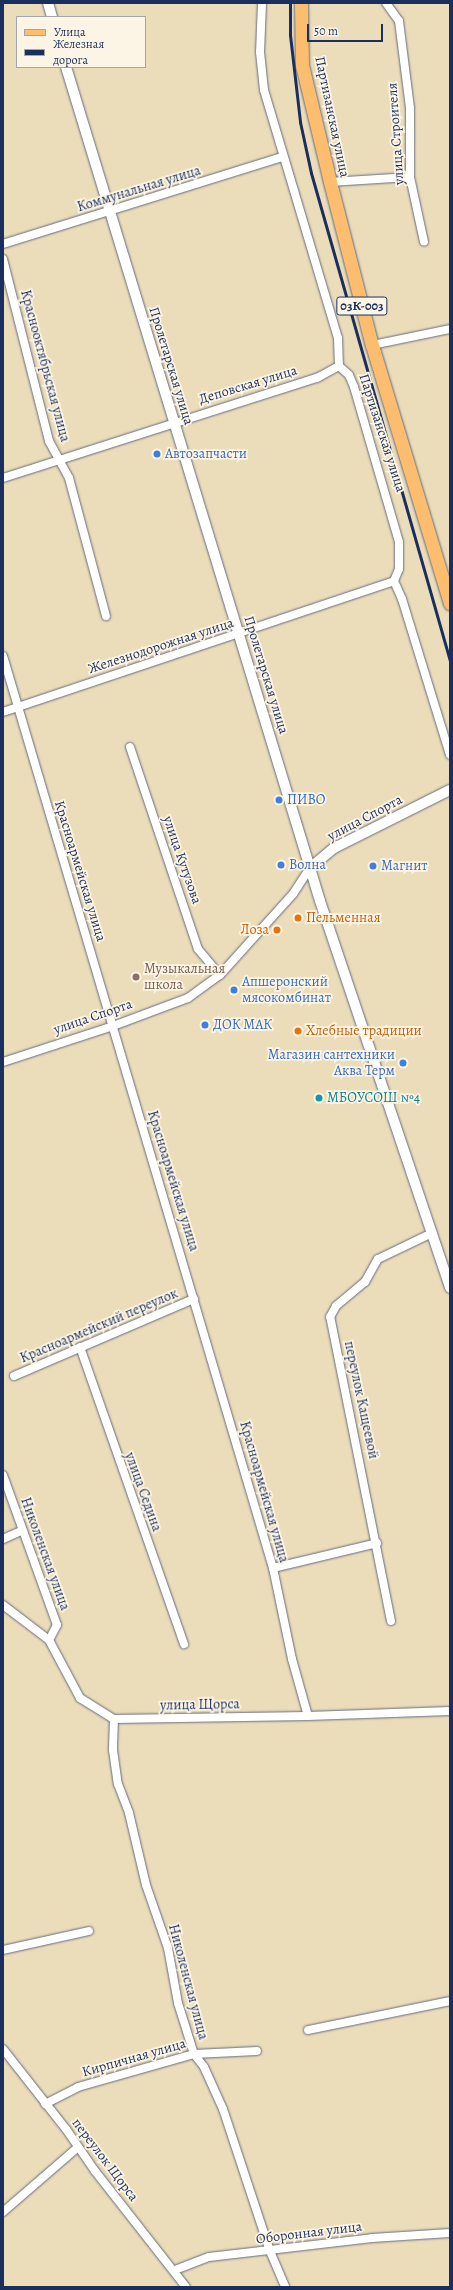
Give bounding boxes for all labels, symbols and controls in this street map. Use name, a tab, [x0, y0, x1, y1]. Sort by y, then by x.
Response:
legend	[16, 16, 146, 68]
scale bar	[309, 16, 385, 42]
text: 50 m	[314, 23, 338, 39]
text: Улица	[54, 24, 85, 40]
text: Железная дорога	[53, 36, 104, 68]
street label: Партизанская улица	[311, 55, 353, 179]
street label: улица Строителя	[384, 82, 408, 186]
street label: Коммунальная улица	[75, 162, 203, 216]
street label: Краснооктябрьская улица	[17, 288, 73, 444]
road number: 03К-003	[336, 295, 388, 317]
street label: Пролетарская улица	[145, 305, 197, 427]
street label: Деповская улица	[197, 362, 299, 408]
street label: Партизанская улица	[355, 372, 409, 494]
place label: Автозапчасти	[165, 446, 247, 462]
marker: Автозапчасти	[152, 449, 162, 459]
street label: Пролетарская улица	[240, 614, 292, 736]
street label: Железнодорожная улица	[86, 615, 236, 677]
street label: улица Спорта	[325, 791, 405, 845]
place label: ПИВО	[287, 792, 326, 808]
marker: ПИВО	[274, 795, 284, 805]
street label: Красноармейская улица	[51, 799, 109, 943]
street label: улица Кутузова	[159, 814, 205, 906]
place label: Волна	[289, 857, 326, 873]
place label: Магнит	[381, 858, 428, 874]
marker: Волна	[276, 860, 286, 870]
marker: Магнит	[368, 861, 378, 871]
place label: Пельменная	[306, 910, 380, 926]
marker: Пельменная	[293, 913, 303, 923]
place label: Лоза	[241, 922, 269, 938]
marker: Лоза	[272, 925, 282, 935]
place label: Музыкальная школа	[144, 961, 225, 994]
marker: Музыкальная школа	[131, 972, 141, 982]
place label: Апшеронский мясокомбинат	[242, 974, 331, 1006]
marker: Апшеронский мясокомбинат	[229, 985, 239, 995]
street label: улица Спорта	[51, 996, 135, 1038]
place label: ДОК МАК	[213, 1017, 272, 1033]
marker: ДОК МАК	[200, 1020, 210, 1030]
place label: Хлебные традиции	[306, 1023, 422, 1039]
marker: Хлебные традиции	[293, 1026, 303, 1036]
place label: Магазин сантехники Аква Терм	[268, 1047, 395, 1080]
marker: Магазин сантехники Аква Терм	[398, 1058, 408, 1068]
place label: МБОУСОШ №4	[327, 1090, 420, 1106]
marker: МБОУСОШ №4	[314, 1093, 324, 1103]
street label: Красноармейская улица	[144, 1109, 202, 1253]
street label: Красноармейский переулок	[18, 1285, 180, 1367]
street label: переулок Кащеевой	[340, 1340, 382, 1460]
street label: Красноармейская улица	[236, 1419, 292, 1565]
street label: улица Седина	[121, 1450, 165, 1534]
street label: Николенская улица	[17, 1495, 73, 1613]
street label: улица Щорса	[160, 1696, 240, 1714]
street label: Николенская улица	[164, 1922, 212, 2042]
street label: Кирпичная улица	[80, 2035, 188, 2081]
street label: переулок Щорса	[68, 2115, 142, 2205]
street label: Оборонная улица	[255, 2218, 363, 2248]

